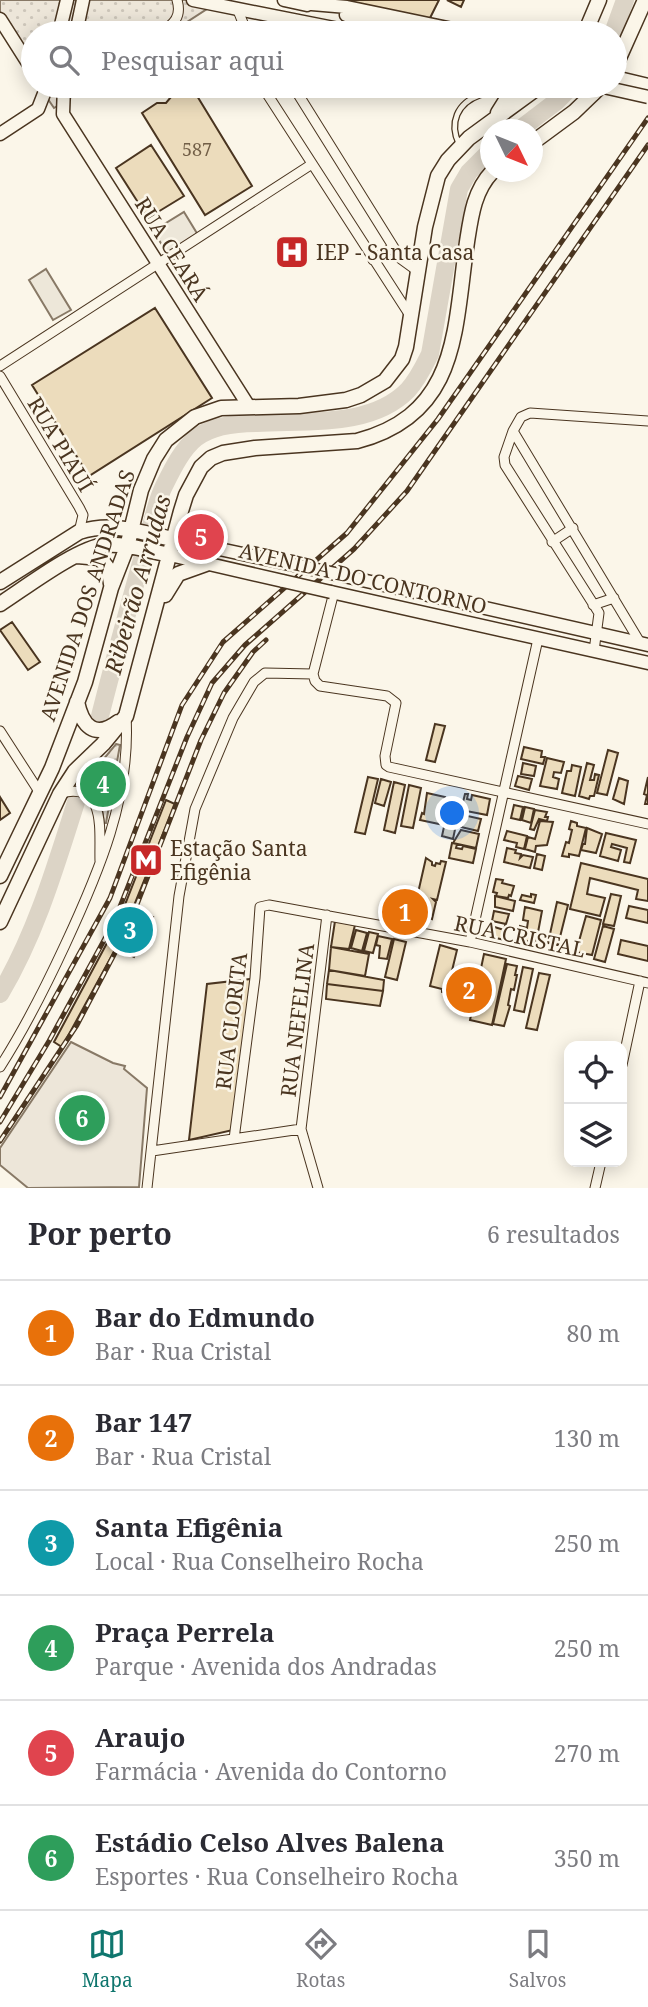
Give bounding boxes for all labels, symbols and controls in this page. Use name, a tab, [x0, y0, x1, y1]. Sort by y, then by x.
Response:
search box	[21, 21, 627, 98]
icon: search	[45, 41, 83, 79]
text: Pesquisar aqui	[101, 42, 284, 78]
north arrow	[480, 119, 543, 182]
house number: 587	[182, 137, 212, 161]
street label: RUA CEARÁ	[129, 192, 215, 307]
hospital icon: IEP - Santa Casa	[273, 233, 311, 271]
place label: IEP - Santa Casa	[316, 238, 474, 266]
street label: RUA PIAUÍ	[22, 391, 100, 497]
street label: AVENIDA DOS ANDRADAS	[33, 466, 141, 724]
water label: Ribeirão Arrudas	[96, 490, 178, 678]
pin: 5	[178, 511, 224, 563]
street label: AVENIDA DO CONTORNO	[236, 536, 490, 620]
pin: 4	[80, 758, 126, 810]
your location	[435, 796, 469, 830]
place label: Estação Santa Efigênia	[170, 834, 308, 886]
metro station icon: Estação Santa Efigênia	[127, 841, 165, 879]
pin: 1	[382, 886, 428, 938]
pin: 3	[107, 904, 153, 956]
street label: RUA CRISTAL	[452, 908, 588, 964]
street label: RUA NEFELINA	[274, 941, 320, 1098]
street label: RUA CLORITA	[209, 951, 253, 1091]
pin: 2	[446, 964, 492, 1016]
map controls	[564, 1041, 627, 1167]
button: locate	[564, 1041, 627, 1104]
pin: 6	[59, 1092, 105, 1144]
button: layers	[564, 1104, 627, 1167]
text: Por perto	[28, 1213, 172, 1254]
text: 6 resultados	[487, 1218, 620, 1250]
text: Bar do Edmundo	[95, 1299, 315, 1335]
text: 1	[45, 1317, 58, 1349]
text: 80 m	[567, 1317, 620, 1349]
text: Bar · Rua Cristal	[95, 1335, 271, 1367]
text: Bar 147	[95, 1404, 193, 1440]
text: 2	[45, 1422, 58, 1454]
text: 130 m	[554, 1422, 620, 1454]
text: Bar · Rua Cristal	[95, 1440, 271, 1472]
text: Santa Efigênia	[95, 1509, 283, 1545]
text: 3	[45, 1527, 58, 1559]
text: 250 m	[554, 1527, 620, 1559]
text: Local · Rua Conselheiro Rocha	[95, 1545, 424, 1577]
text: Praça Perrela	[95, 1614, 275, 1650]
text: 4	[45, 1632, 58, 1664]
text: 250 m	[554, 1632, 620, 1664]
text: Parque · Avenida dos Andradas	[95, 1650, 437, 1682]
text: Araujo	[95, 1719, 186, 1755]
text: 5	[45, 1737, 58, 1769]
text: 270 m	[554, 1737, 620, 1769]
text: Farmácia · Avenida do Contorno	[95, 1755, 447, 1787]
text: Estádio Celso Alves Balena	[95, 1824, 445, 1860]
text: 6	[45, 1842, 58, 1874]
text: 350 m	[554, 1842, 620, 1874]
text: Esportes · Rua Conselheiro Rocha	[95, 1860, 459, 1892]
tab: Mapa	[82, 1925, 133, 1993]
tab: Rotas	[296, 1925, 345, 1993]
tab: Salvos	[509, 1925, 566, 1993]

